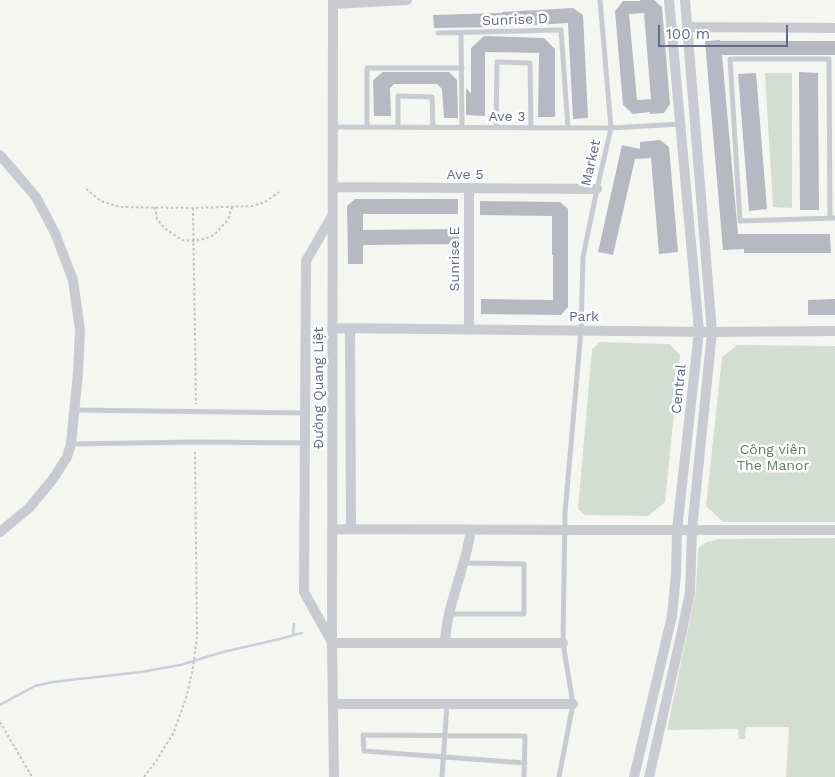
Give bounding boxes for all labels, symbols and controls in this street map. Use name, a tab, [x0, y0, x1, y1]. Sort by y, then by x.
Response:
street label: Sunrise D	[482, 10, 548, 30]
scale bar	[660, 15, 790, 47]
text: 100 m	[666, 25, 710, 43]
street label: Ave 3	[488, 109, 526, 125]
street label: Market	[578, 138, 604, 188]
street label: Ave 5	[446, 167, 484, 183]
street label: Sunrise E	[447, 227, 463, 291]
street label: Park	[569, 309, 599, 325]
street label: Đường Quang Liệt	[311, 327, 327, 449]
street label: Central	[668, 363, 690, 415]
park label: Công viên The Manor	[737, 442, 809, 474]

